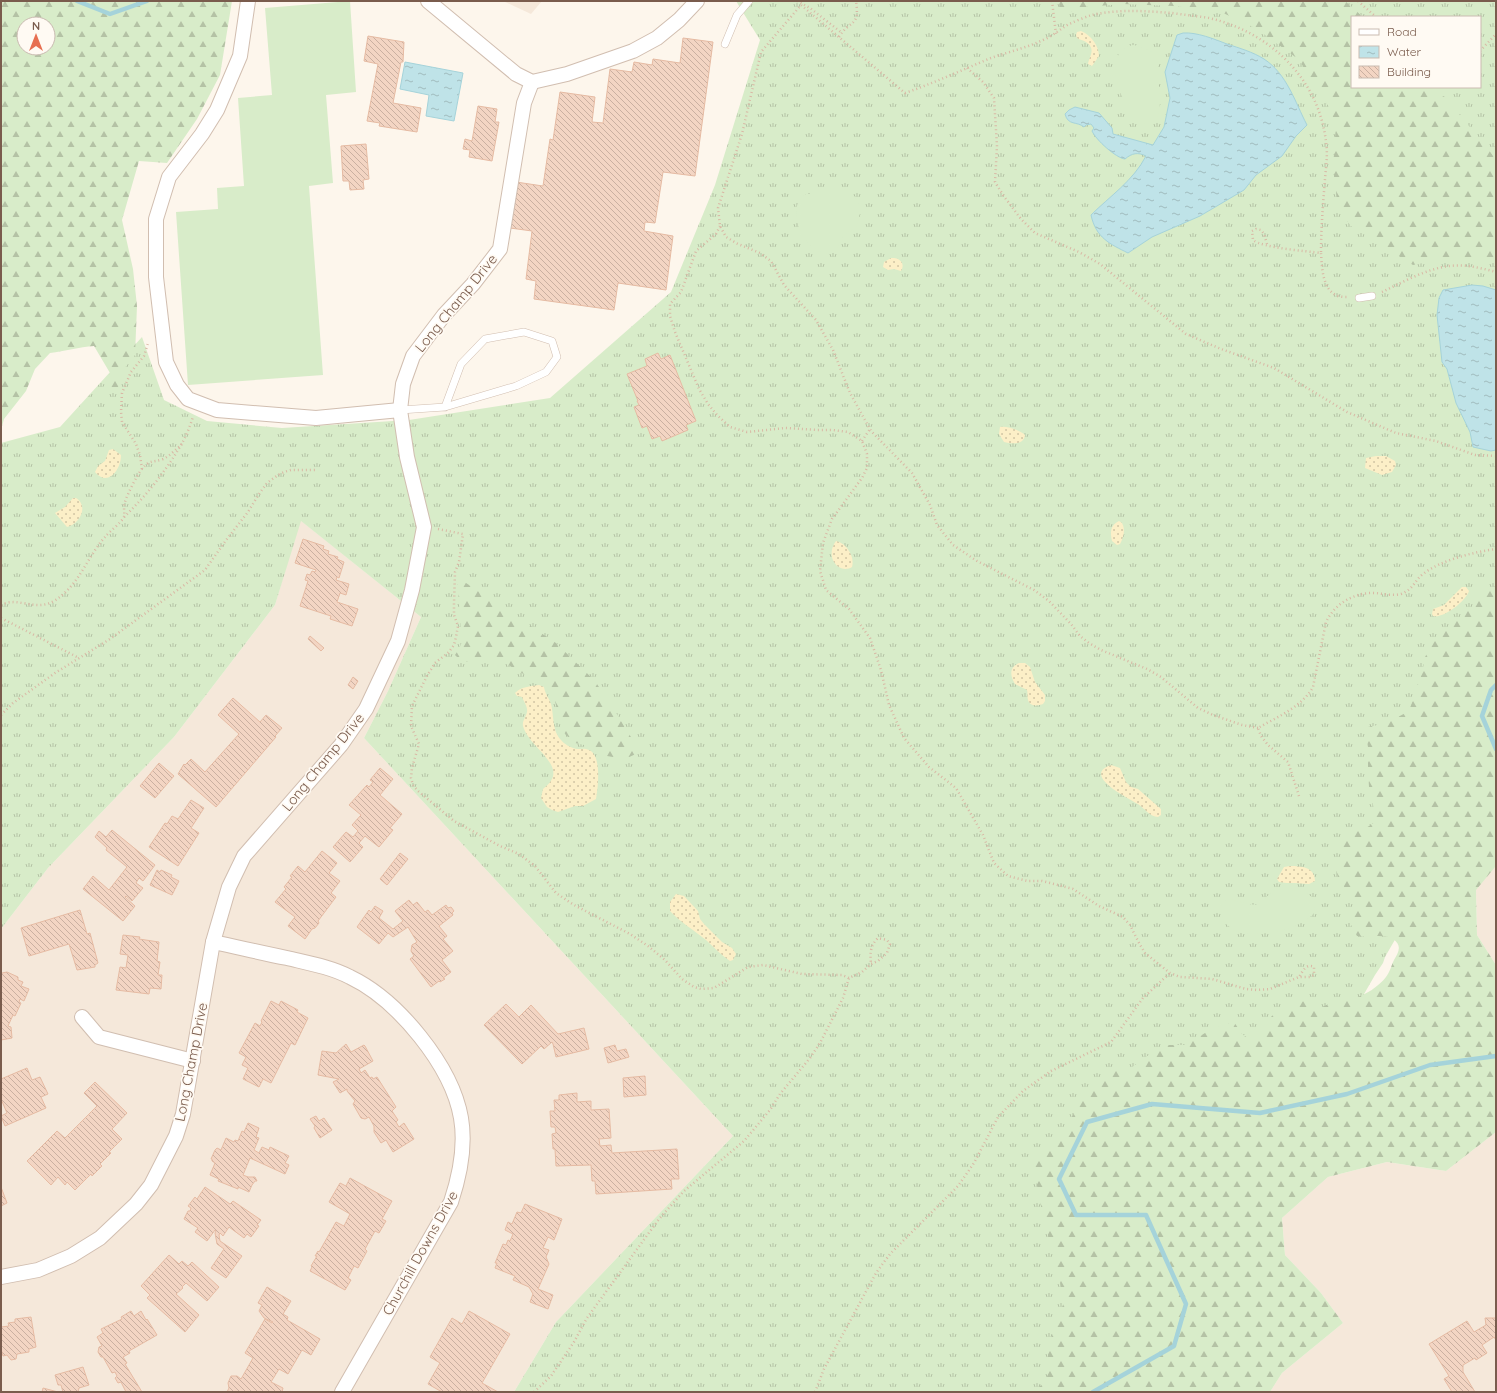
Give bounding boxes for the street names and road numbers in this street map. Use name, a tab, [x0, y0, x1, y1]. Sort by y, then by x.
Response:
street label: Long Champ Drive	[411, 250, 501, 356]
street label: Long Champ Drive	[278, 709, 368, 815]
street label: Long Champ Drive	[171, 1001, 211, 1123]
street label: Churchill Downs Drive	[378, 1187, 462, 1319]

